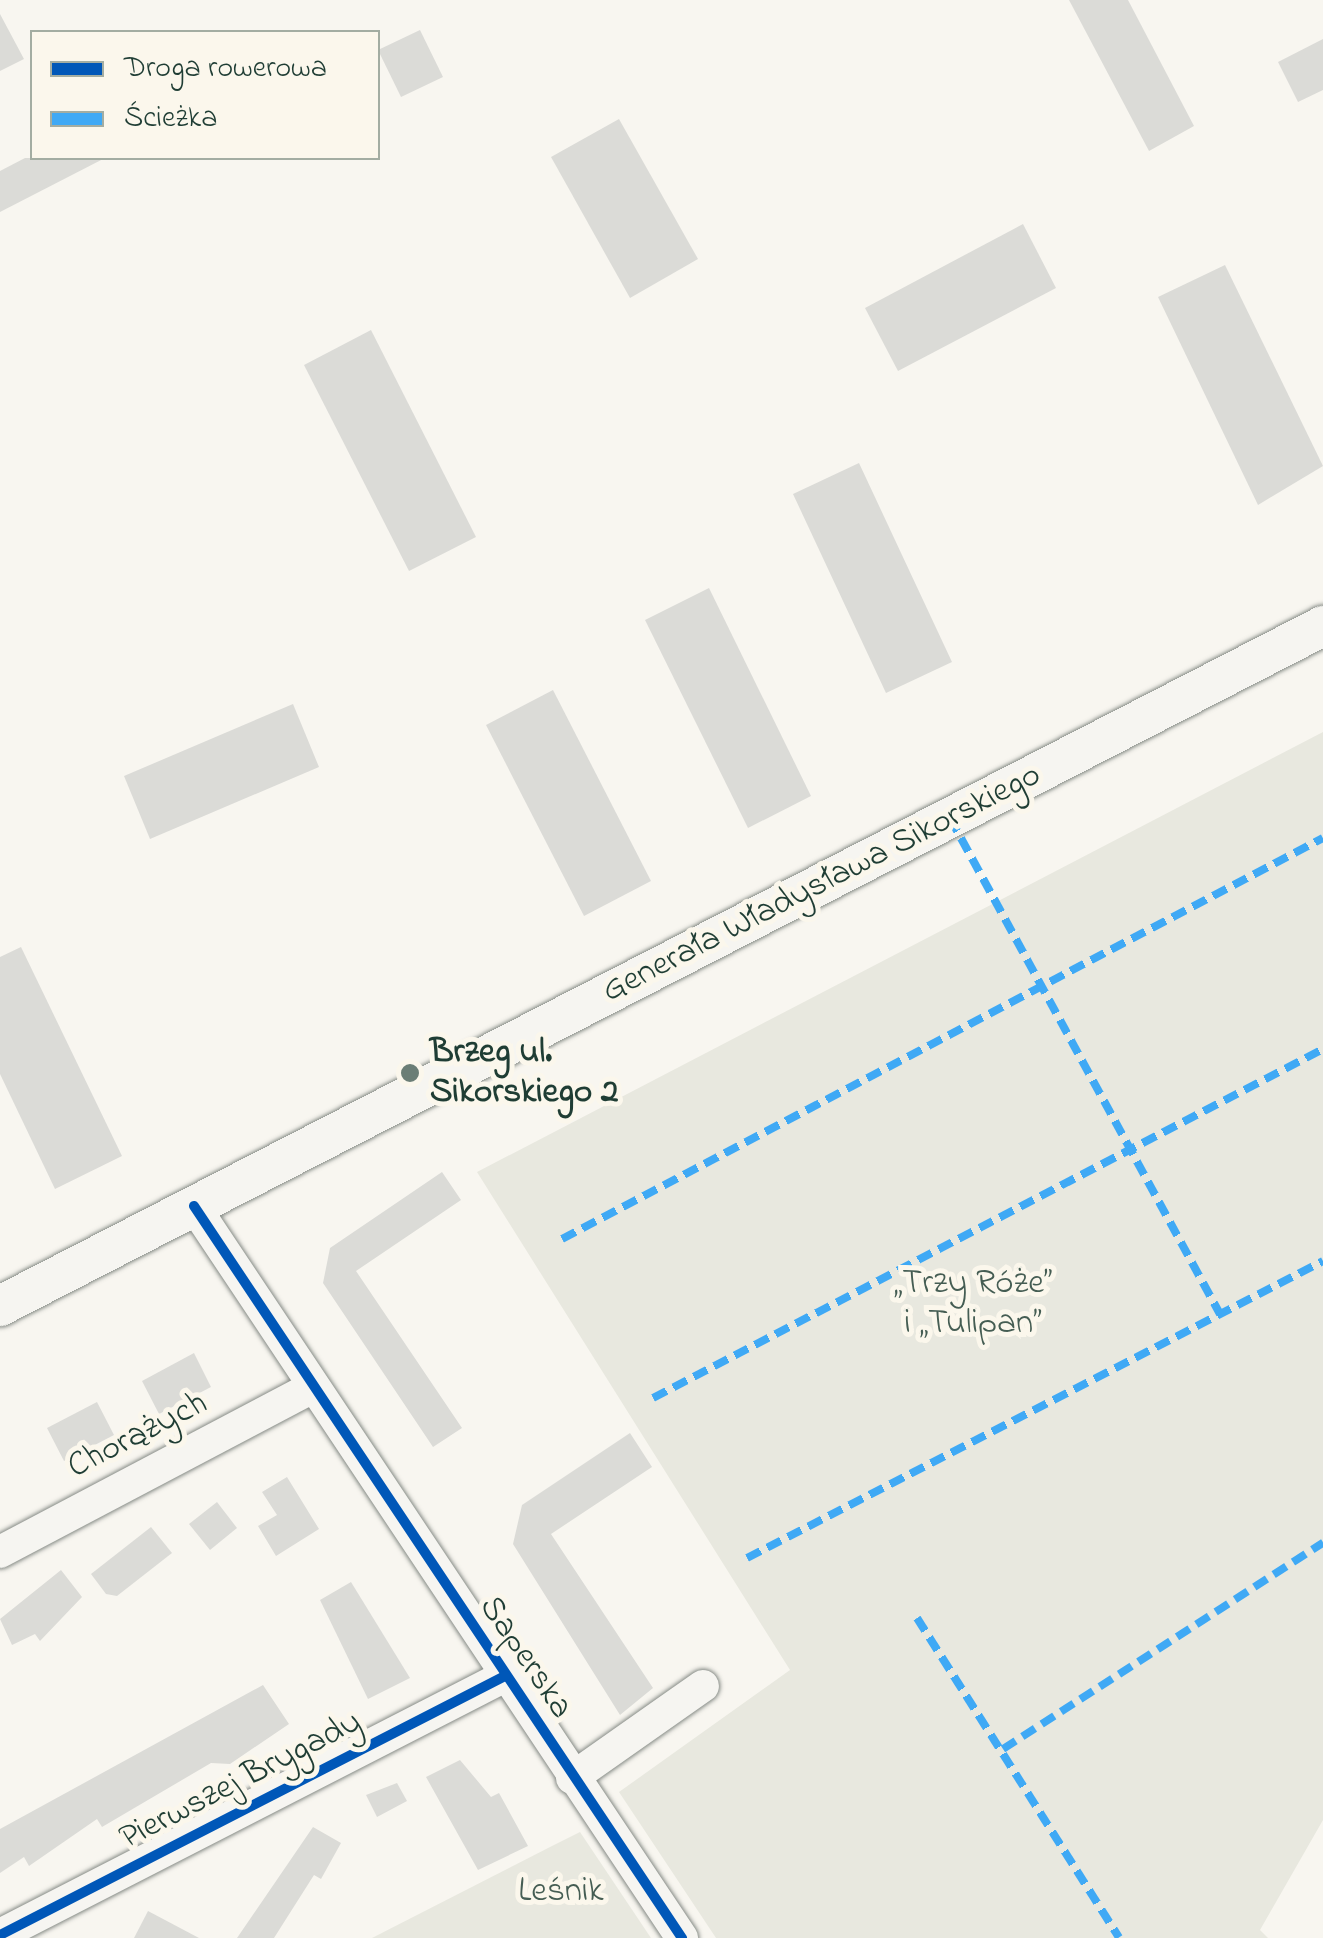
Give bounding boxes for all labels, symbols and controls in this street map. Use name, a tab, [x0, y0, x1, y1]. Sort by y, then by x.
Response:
legend	[30, 30, 380, 160]
text: Droga rowerowa	[124, 47, 327, 91]
text: Ścieżka	[124, 97, 217, 141]
street label: Generała Władysława Sikorskiego	[596, 755, 1048, 1013]
place label: Brzeg ul. Sikorskiego 2	[430, 1032, 618, 1114]
marker: Brzeg ul. Sikorskiego 2	[399, 1062, 421, 1084]
park label: „Trzy Róże” i „Tulipan”	[894, 1263, 1052, 1345]
street label: Chorążych	[61, 1383, 215, 1489]
street label: Saperska	[469, 1589, 581, 1727]
street label: Pierwszej Brygady	[113, 1702, 369, 1860]
park label: Leśnik	[518, 1871, 604, 1913]

